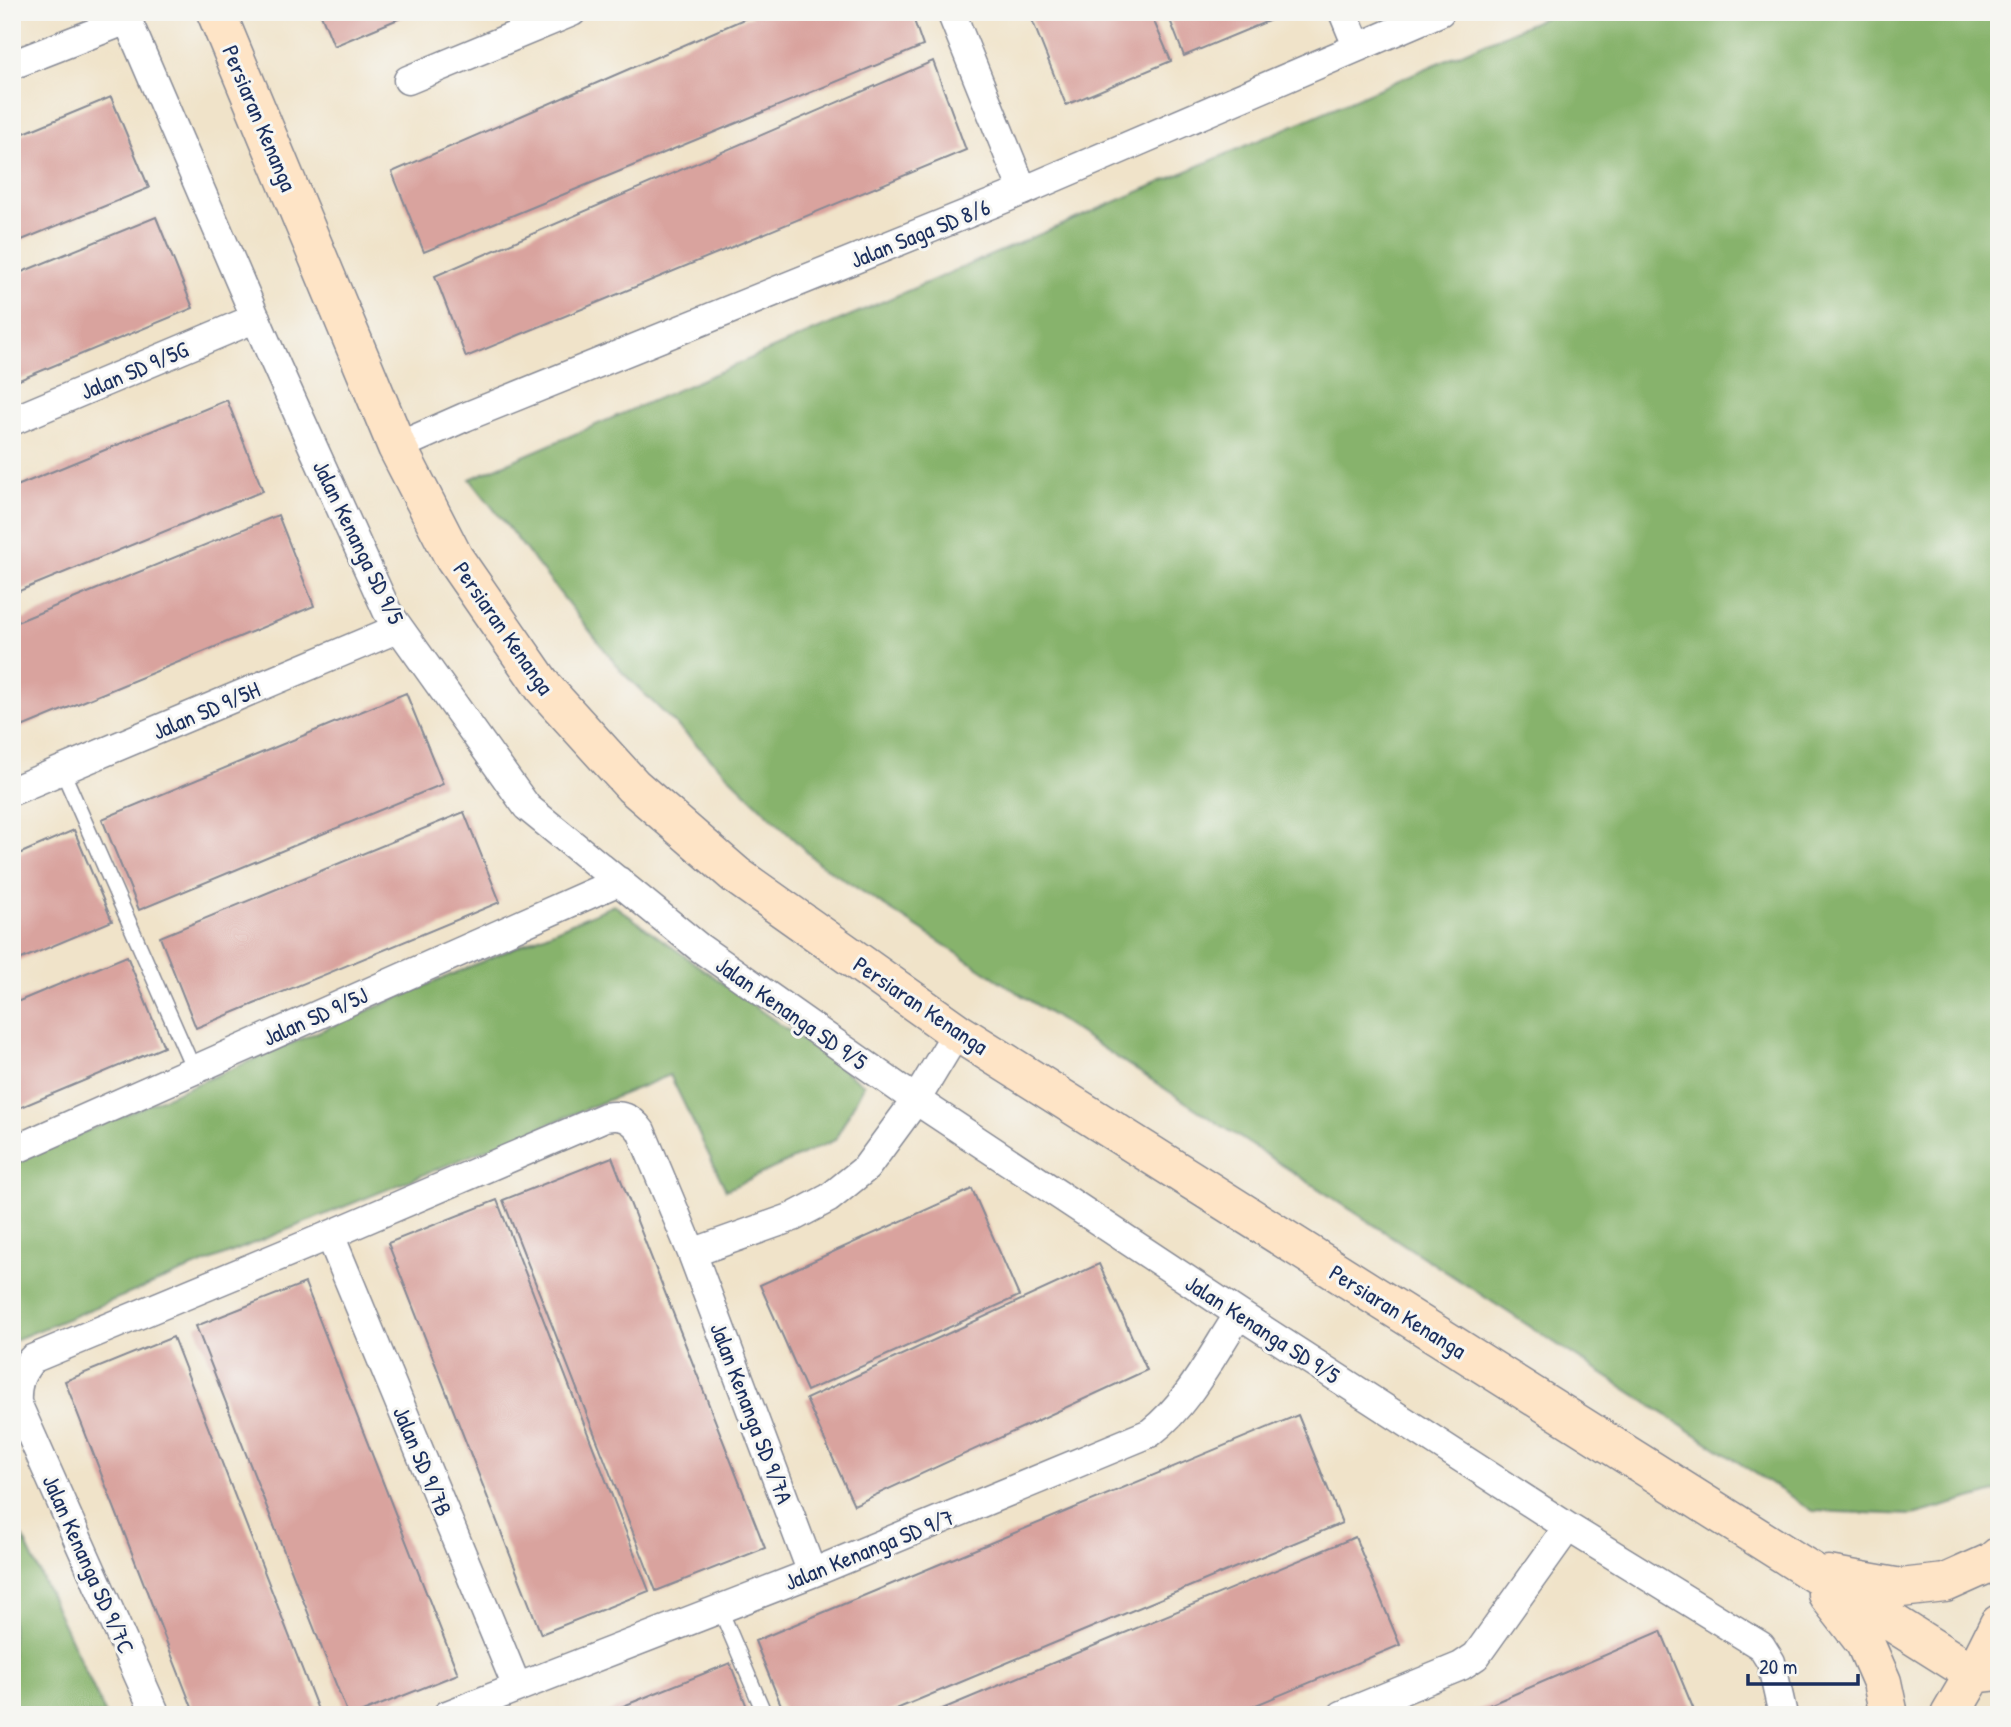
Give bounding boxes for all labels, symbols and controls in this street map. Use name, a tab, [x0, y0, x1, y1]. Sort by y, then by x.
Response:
street label: Persiaran Kenanga	[215, 40, 305, 196]
street label: Jalan Saga SD 8/6	[846, 191, 994, 275]
street label: Jalan SD 9/5G	[75, 333, 193, 407]
street label: Jalan Kenanga SD 9/5	[306, 455, 412, 629]
street label: Persiaran Kenanga	[447, 555, 561, 701]
street label: Jalan SD 9/5H	[148, 674, 264, 746]
street label: Jalan Kenanga SD 9/5	[710, 949, 874, 1077]
street label: Persiaran Kenanga	[848, 949, 994, 1061]
street label: Jalan SD 9/5J	[258, 979, 372, 1053]
street label: Persiaran Kenanga	[1324, 1257, 1472, 1365]
street label: Jalan Kenanga SD 9/5	[1180, 1267, 1347, 1391]
street label: Jalan Kenanga SD 9/7A	[703, 1318, 801, 1508]
street label: Jalan SD 9/7B	[386, 1401, 460, 1521]
street label: Jalan Kenanga SD 9/7C	[36, 1470, 142, 1658]
street label: Jalan Kenanga SD 9/7	[780, 1501, 958, 1597]
scale bar	[1748, 1643, 1859, 1687]
text: 20 m	[1759, 1652, 1797, 1681]

